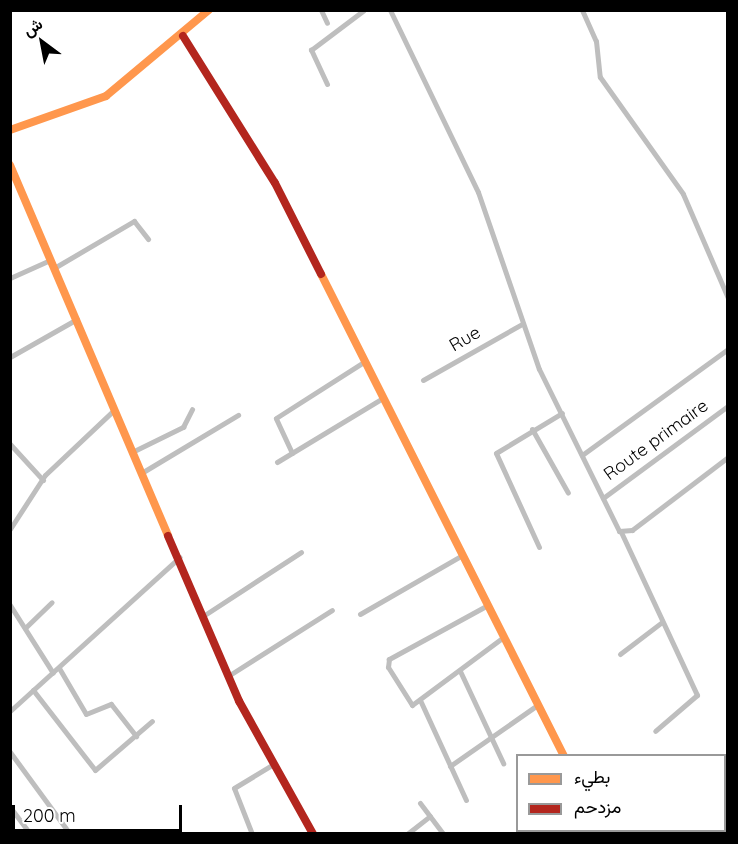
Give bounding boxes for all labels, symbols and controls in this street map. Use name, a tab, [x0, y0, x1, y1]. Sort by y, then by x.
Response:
north arrow	[12, 12, 72, 72]
text: ش	[19, 13, 46, 40]
street label: Rue	[446, 322, 484, 356]
street label: Route primaire	[600, 395, 712, 485]
legend	[516, 754, 726, 832]
text: بطيء	[574, 765, 610, 788]
scale bar	[15, 793, 184, 831]
text: مزدحم	[574, 795, 621, 818]
text: 200 m	[23, 804, 76, 827]

